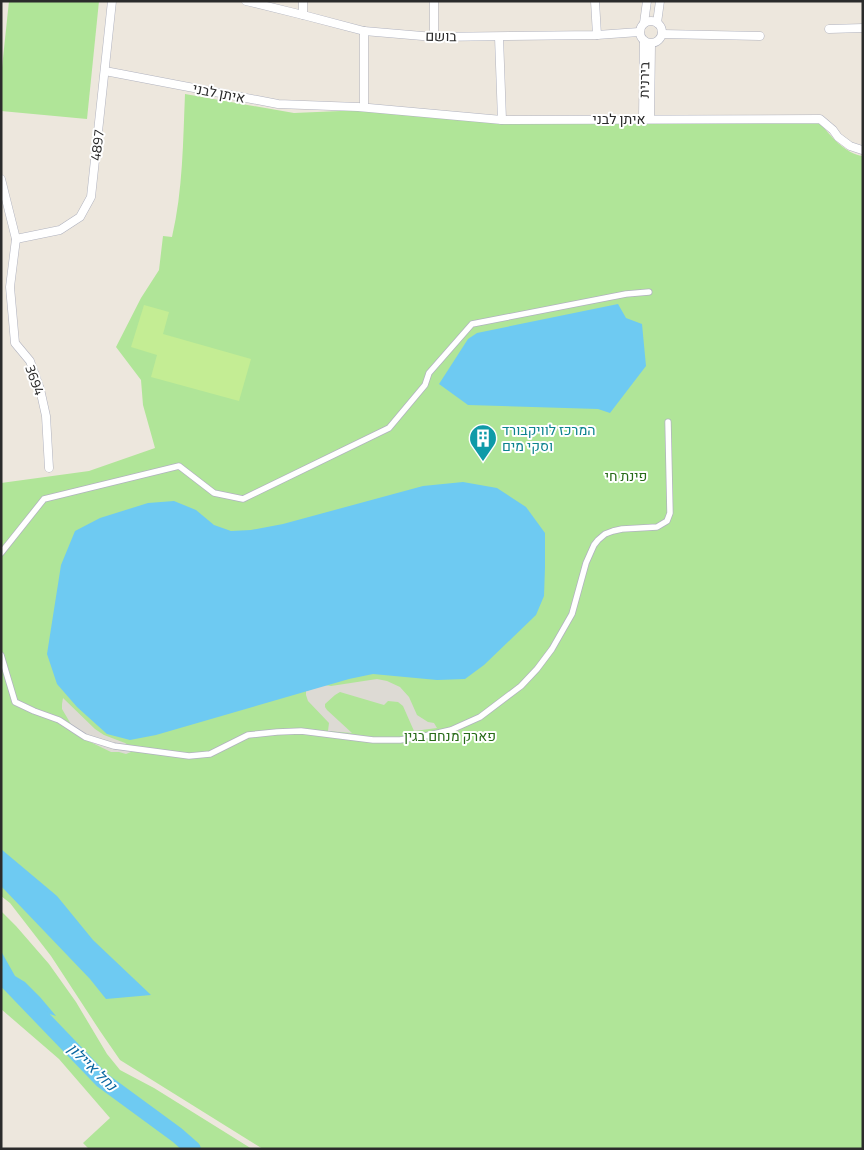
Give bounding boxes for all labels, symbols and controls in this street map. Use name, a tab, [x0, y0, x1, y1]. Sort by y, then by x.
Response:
street label: בושם	[425, 25, 458, 46]
street label: בירנית	[633, 61, 654, 98]
street label: איתן לבני	[191, 77, 247, 108]
street label: איתן לבני	[593, 108, 645, 129]
street label: 4897	[84, 128, 109, 162]
street label: 3694	[20, 361, 51, 398]
place label: המרכז לוויקבורד וסקי מים	[502, 419, 596, 456]
building icon: המרכז לוויקבורד וסקי מים	[468, 423, 498, 462]
park label: פינת חי	[605, 465, 647, 486]
park label: פארק מנחם בגין	[404, 725, 496, 746]
water label: נחל איילון	[63, 1037, 123, 1097]

